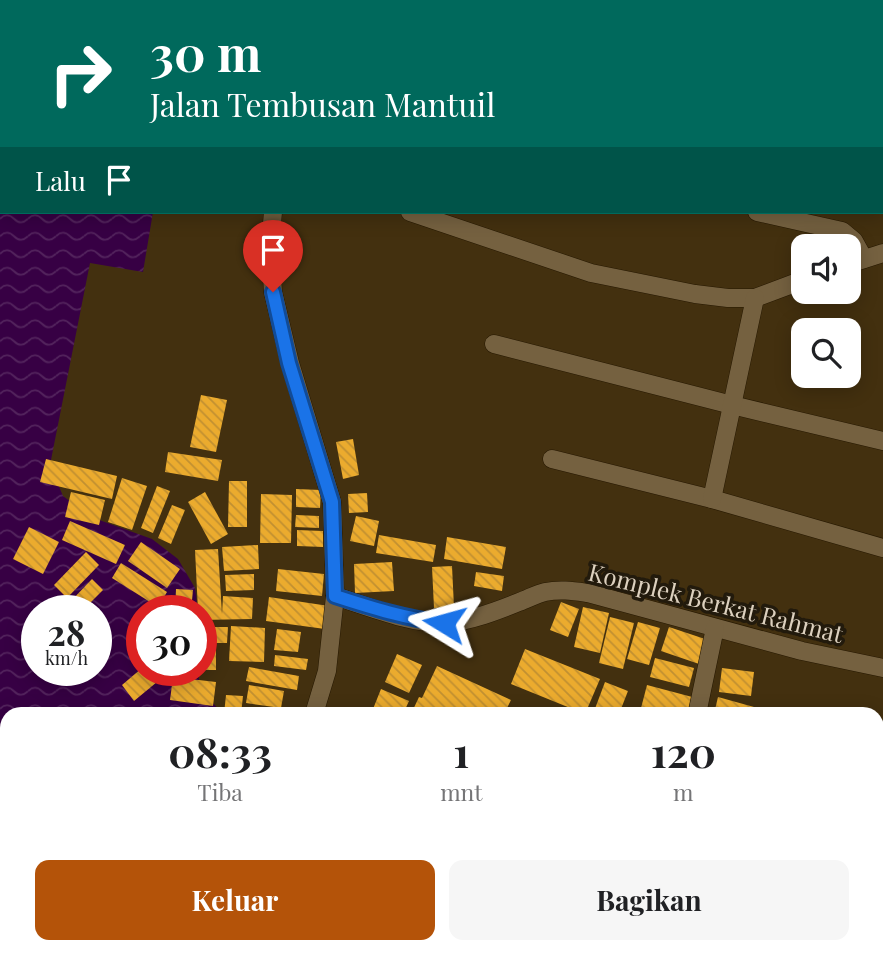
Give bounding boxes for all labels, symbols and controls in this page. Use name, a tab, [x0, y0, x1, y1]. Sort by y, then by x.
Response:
text: 30 m	[150, 19, 261, 84]
icon: right	[35, 28, 126, 119]
text: Jalan Tembusan Mantuil	[150, 82, 495, 125]
icon: arrive	[100, 161, 138, 199]
text: Lalu	[35, 163, 86, 198]
pin	[243, 220, 303, 292]
icon: arrive	[254, 231, 292, 269]
map controls	[791, 234, 861, 388]
button: sound	[791, 234, 861, 304]
button: search	[791, 318, 861, 388]
street label: Komplek Berkat Rahmat	[585, 555, 847, 649]
position arrow	[407, 586, 481, 660]
speed limit sign: 30	[126, 595, 217, 686]
text: 28	[48, 608, 85, 655]
text: km/h	[45, 646, 88, 670]
text: 08:33	[168, 723, 272, 779]
text: 1	[453, 723, 469, 779]
text: 120	[651, 723, 716, 779]
text: Tiba	[197, 776, 243, 807]
text: mnt	[440, 776, 482, 807]
text: m	[673, 776, 693, 807]
button: Keluar	[35, 860, 435, 940]
button: Bagikan	[449, 860, 849, 940]

